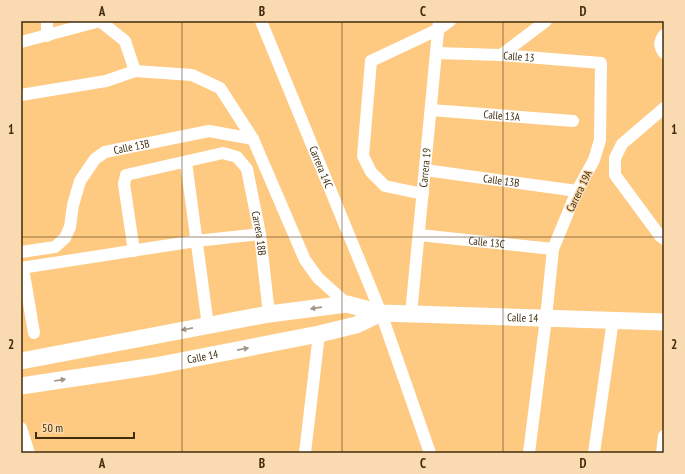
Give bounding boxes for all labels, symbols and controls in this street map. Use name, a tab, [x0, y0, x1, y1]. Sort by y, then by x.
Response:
text: A	[98, 3, 106, 20]
text: B	[259, 3, 265, 20]
text: C	[420, 3, 426, 20]
text: D	[580, 3, 587, 20]
street label: Calle 13	[503, 48, 535, 65]
street label: Calle 13A	[483, 107, 521, 124]
text: 1	[8, 121, 14, 138]
text: 1	[671, 121, 677, 138]
street label: Calle 13B	[112, 136, 151, 157]
street label: Carrera 14C	[306, 144, 336, 190]
street label: Carrera 19	[416, 147, 434, 188]
street label: Carrera 19A	[563, 167, 595, 214]
street label: Calle 13B	[482, 171, 520, 190]
street label: Carrera 18B	[249, 210, 269, 256]
street label: Calle 13C	[468, 233, 505, 251]
one-way arrow	[310, 305, 322, 311]
street label: Calle 14	[507, 310, 539, 325]
one-way arrow	[181, 327, 194, 333]
text: 2	[8, 336, 14, 353]
text: 2	[671, 336, 677, 353]
one-way arrow	[237, 345, 249, 351]
street label: Calle 14	[186, 347, 219, 367]
one-way arrow	[53, 377, 66, 383]
scale bar	[36, 414, 134, 440]
text: 50 m	[42, 420, 63, 435]
text: A	[98, 455, 106, 472]
text: B	[259, 455, 265, 472]
text: C	[420, 455, 426, 472]
text: D	[580, 455, 587, 472]

